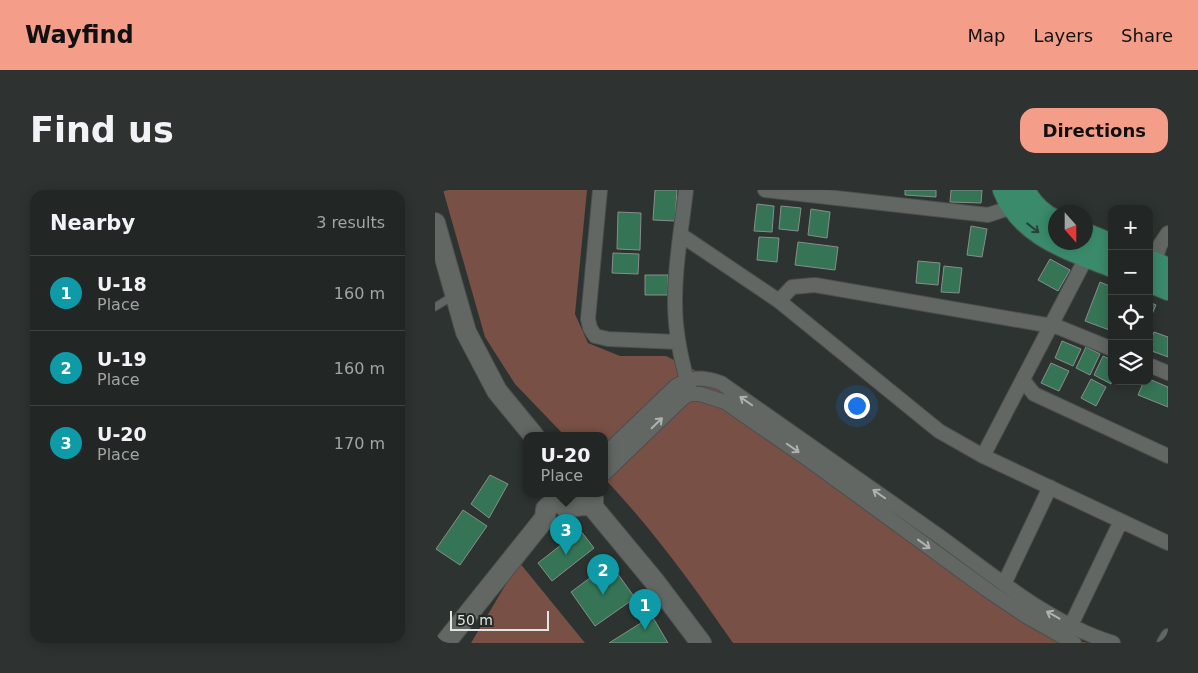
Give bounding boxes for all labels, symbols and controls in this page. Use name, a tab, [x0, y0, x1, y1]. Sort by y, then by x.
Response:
text: Wayfind	[25, 21, 134, 49]
text: Map	[967, 25, 1005, 46]
text: Layers	[1033, 25, 1093, 46]
text: Share	[1121, 25, 1173, 46]
button: Directions	[1020, 108, 1168, 153]
text: Find us	[30, 110, 174, 150]
north arrow	[1048, 205, 1093, 250]
map controls	[1108, 205, 1153, 385]
button: +	[1108, 205, 1153, 250]
text: Nearby	[50, 211, 135, 235]
text: 3 results	[316, 213, 385, 232]
one-way arrow	[1026, 223, 1039, 234]
button: −	[1108, 250, 1153, 295]
text: U-18	[97, 273, 147, 295]
text: 1	[60, 284, 72, 303]
text: 160 m	[334, 284, 385, 303]
text: Place	[97, 295, 140, 314]
button: locate	[1108, 295, 1153, 340]
button: layers	[1108, 340, 1153, 385]
text: U-19	[97, 348, 147, 370]
text: 2	[60, 359, 72, 378]
text: 160 m	[334, 359, 385, 378]
text: Place	[97, 370, 140, 389]
your location	[844, 393, 870, 419]
one-way arrow	[739, 396, 753, 406]
one-way arrow	[651, 417, 664, 429]
text: U-20	[97, 423, 147, 445]
popup	[523, 432, 608, 497]
text: 3	[60, 434, 72, 453]
text: 170 m	[334, 434, 385, 453]
one-way arrow	[786, 443, 800, 453]
text: U-20	[541, 444, 590, 466]
text: Place	[97, 445, 140, 464]
text: Place	[541, 466, 583, 485]
one-way arrow	[872, 489, 886, 499]
pin: 3	[550, 514, 582, 555]
one-way arrow	[917, 539, 930, 550]
pin: 2	[587, 554, 619, 595]
pin: 1	[629, 589, 661, 630]
scale bar	[450, 608, 549, 631]
one-way arrow	[1046, 610, 1061, 619]
text: 50 m	[457, 612, 493, 628]

